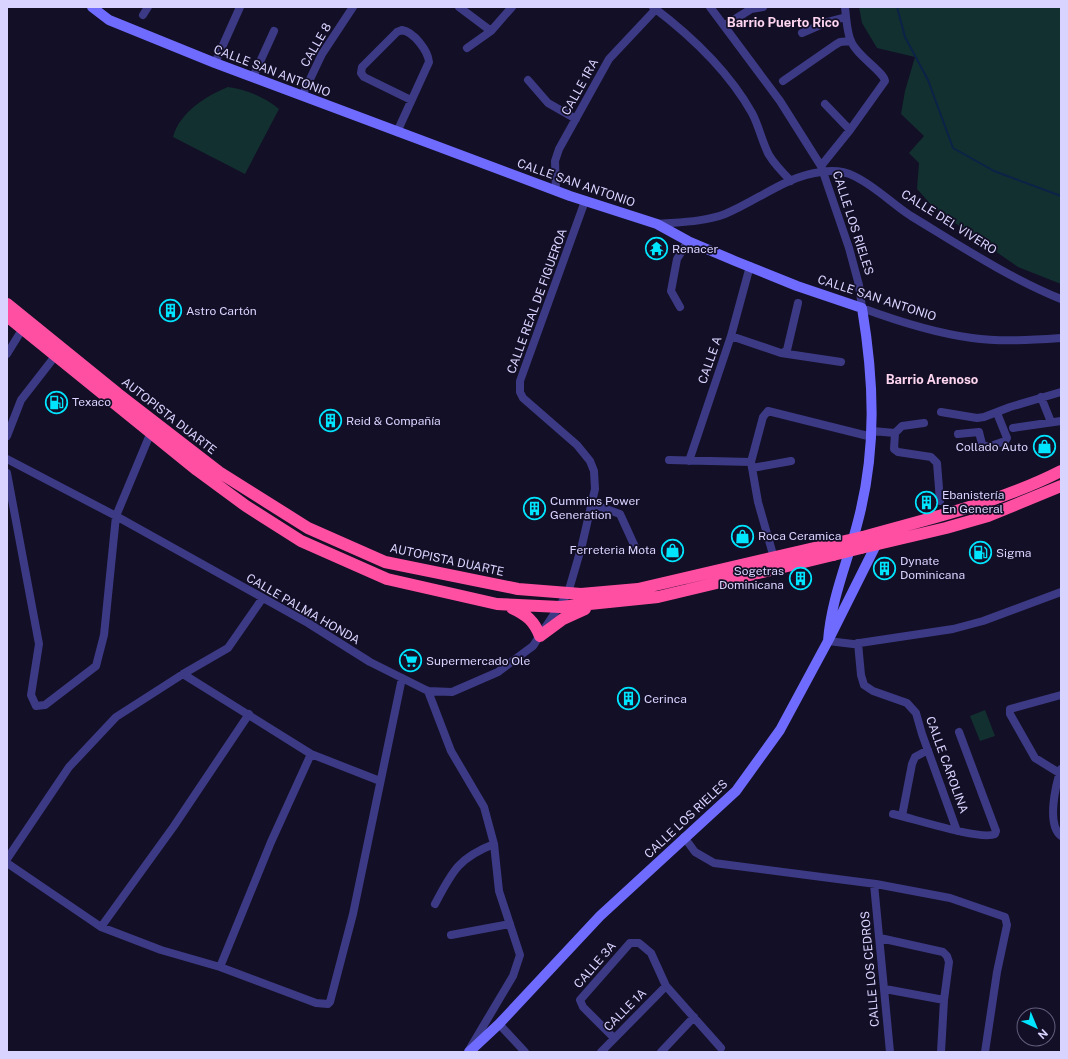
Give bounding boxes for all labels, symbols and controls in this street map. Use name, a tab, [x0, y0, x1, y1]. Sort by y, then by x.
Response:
district label: Barrio Puerto Rico	[727, 15, 839, 30]
street label: CALLE 8	[298, 20, 334, 70]
street label: CALLE SAN ANTONIO	[212, 42, 332, 100]
street label: CALLE 1RA	[559, 56, 601, 118]
street label: CALLE SAN ANTONIO	[515, 156, 637, 210]
street label: CALLE LOS RIELES	[830, 169, 876, 277]
street label: CALLE DEL VIVERO	[899, 187, 1000, 257]
street label: CALLE REAL DE FIGUEROA	[504, 226, 570, 376]
temple icon: Renacer	[643, 236, 669, 262]
place label: Renacer	[672, 242, 719, 256]
street label: CALLE SAN ANTONIO	[816, 272, 938, 324]
building icon: Astro Cartón	[157, 298, 183, 324]
place label: Astro Cartón	[186, 304, 257, 318]
street label: CALLE A	[695, 334, 725, 386]
district label: Barrio Arenoso	[886, 372, 978, 387]
street label: AUTOPISTA DUARTE	[119, 375, 219, 457]
fuel station icon: Texaco	[43, 389, 69, 415]
place label: Texaco	[72, 395, 111, 409]
building icon: Reid & Compañía	[317, 408, 343, 434]
place label: Reid & Compañía	[346, 414, 441, 428]
shop icon: Collado Auto	[1031, 434, 1057, 460]
place label: Collado Auto	[956, 440, 1028, 454]
place label: Ebanistería En General	[942, 488, 1004, 516]
building icon: Ebanistería En General	[914, 489, 940, 515]
place label: Cummins Power Generation	[550, 494, 640, 522]
building icon: Cummins Power Generation	[522, 495, 548, 521]
shop icon: Roca Ceramica	[730, 523, 756, 549]
place label: Roca Ceramica	[758, 529, 841, 543]
shop icon: Ferreteria Mota	[659, 537, 685, 563]
fuel station icon: Sigma	[968, 540, 994, 566]
street label: AUTOPISTA DUARTE	[389, 541, 505, 579]
place label: Ferreteria Mota	[570, 543, 656, 557]
place label: Sigma	[996, 546, 1031, 560]
place label: Dynate Dominicana	[900, 554, 965, 582]
building icon: Dynate Dominicana	[871, 555, 897, 581]
place label: Sogetras Dominicana	[719, 564, 784, 592]
building icon: Sogetras Dominicana	[787, 565, 813, 591]
street label: CALLE PALMA HONDA	[244, 571, 363, 648]
supermarket icon: Supermercado Ole	[397, 648, 423, 674]
place label: Supermercado Ole	[426, 654, 530, 668]
building icon: Cerinca	[616, 686, 642, 712]
place label: Cerinca	[644, 692, 687, 706]
street label: CALLE CAROLINA	[923, 715, 971, 816]
street label: CALLE LOS RIELES	[641, 777, 731, 861]
street label: CALLE LOS CEDROS	[858, 911, 882, 1027]
street label: CALLE 3A	[571, 939, 619, 991]
street label: CALLE 1A	[601, 986, 649, 1034]
north arrow	[1016, 1007, 1056, 1047]
text: N	[1036, 1027, 1050, 1041]

